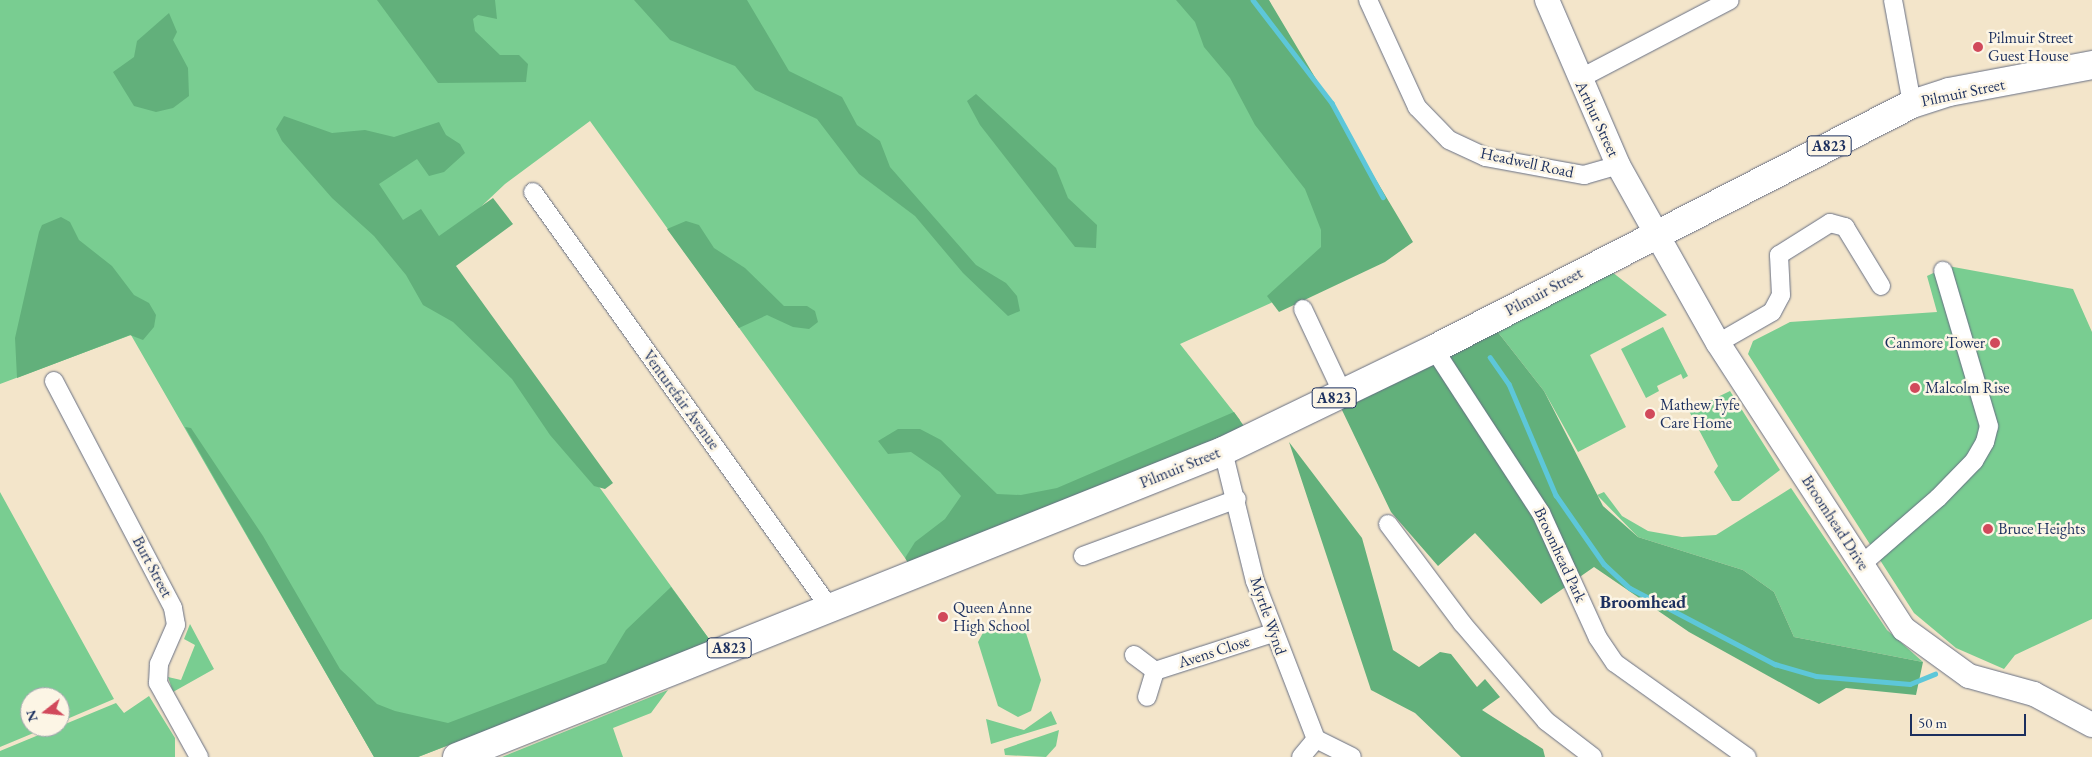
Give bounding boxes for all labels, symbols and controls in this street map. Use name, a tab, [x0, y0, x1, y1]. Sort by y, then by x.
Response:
place label: Pilmuir Street Guest House	[1988, 28, 2073, 66]
marker: Pilmuir Street Guest House	[1972, 41, 1984, 53]
street label: Pilmuir Street	[1919, 75, 2007, 111]
street label: Arthur Street	[1571, 78, 1623, 160]
road number: A823	[1806, 134, 1852, 158]
street label: Headwell Road	[1479, 144, 1575, 182]
street label: Pilmuir Street	[1502, 264, 1586, 320]
place label: Canmore Tower	[1885, 333, 1985, 353]
marker: Canmore Tower	[1989, 337, 2001, 349]
street label: Venturefair Avenue	[638, 346, 724, 454]
place label: Malcolm Rise	[1925, 378, 2009, 398]
marker: Malcolm Rise	[1909, 382, 1921, 394]
road number: A823	[1312, 386, 1356, 410]
place label: Mathew Fyfe Care Home	[1660, 395, 1740, 433]
marker: Mathew Fyfe Care Home	[1644, 408, 1656, 420]
street label: Pilmuir Street	[1137, 443, 1223, 493]
street label: Broomhead Drive	[1797, 472, 1873, 574]
street label: Broomhead Park	[1530, 505, 1590, 605]
place label: Bruce Heights	[1998, 519, 2085, 539]
marker: Bruce Heights	[1982, 523, 1994, 535]
street label: Burt Street	[128, 533, 176, 601]
street label: Myrtle Wynd	[1246, 575, 1290, 657]
district label: Broomhead	[1600, 591, 1686, 613]
place label: Queen Anne High School	[953, 598, 1032, 636]
marker: Queen Anne High School	[937, 611, 949, 623]
street label: Avens Close	[1176, 631, 1252, 673]
road number: A823	[706, 636, 752, 660]
north arrow	[20, 687, 70, 737]
scale bar	[1912, 704, 2028, 736]
text: N	[21, 708, 42, 724]
text: 50 m	[1918, 713, 1947, 732]

